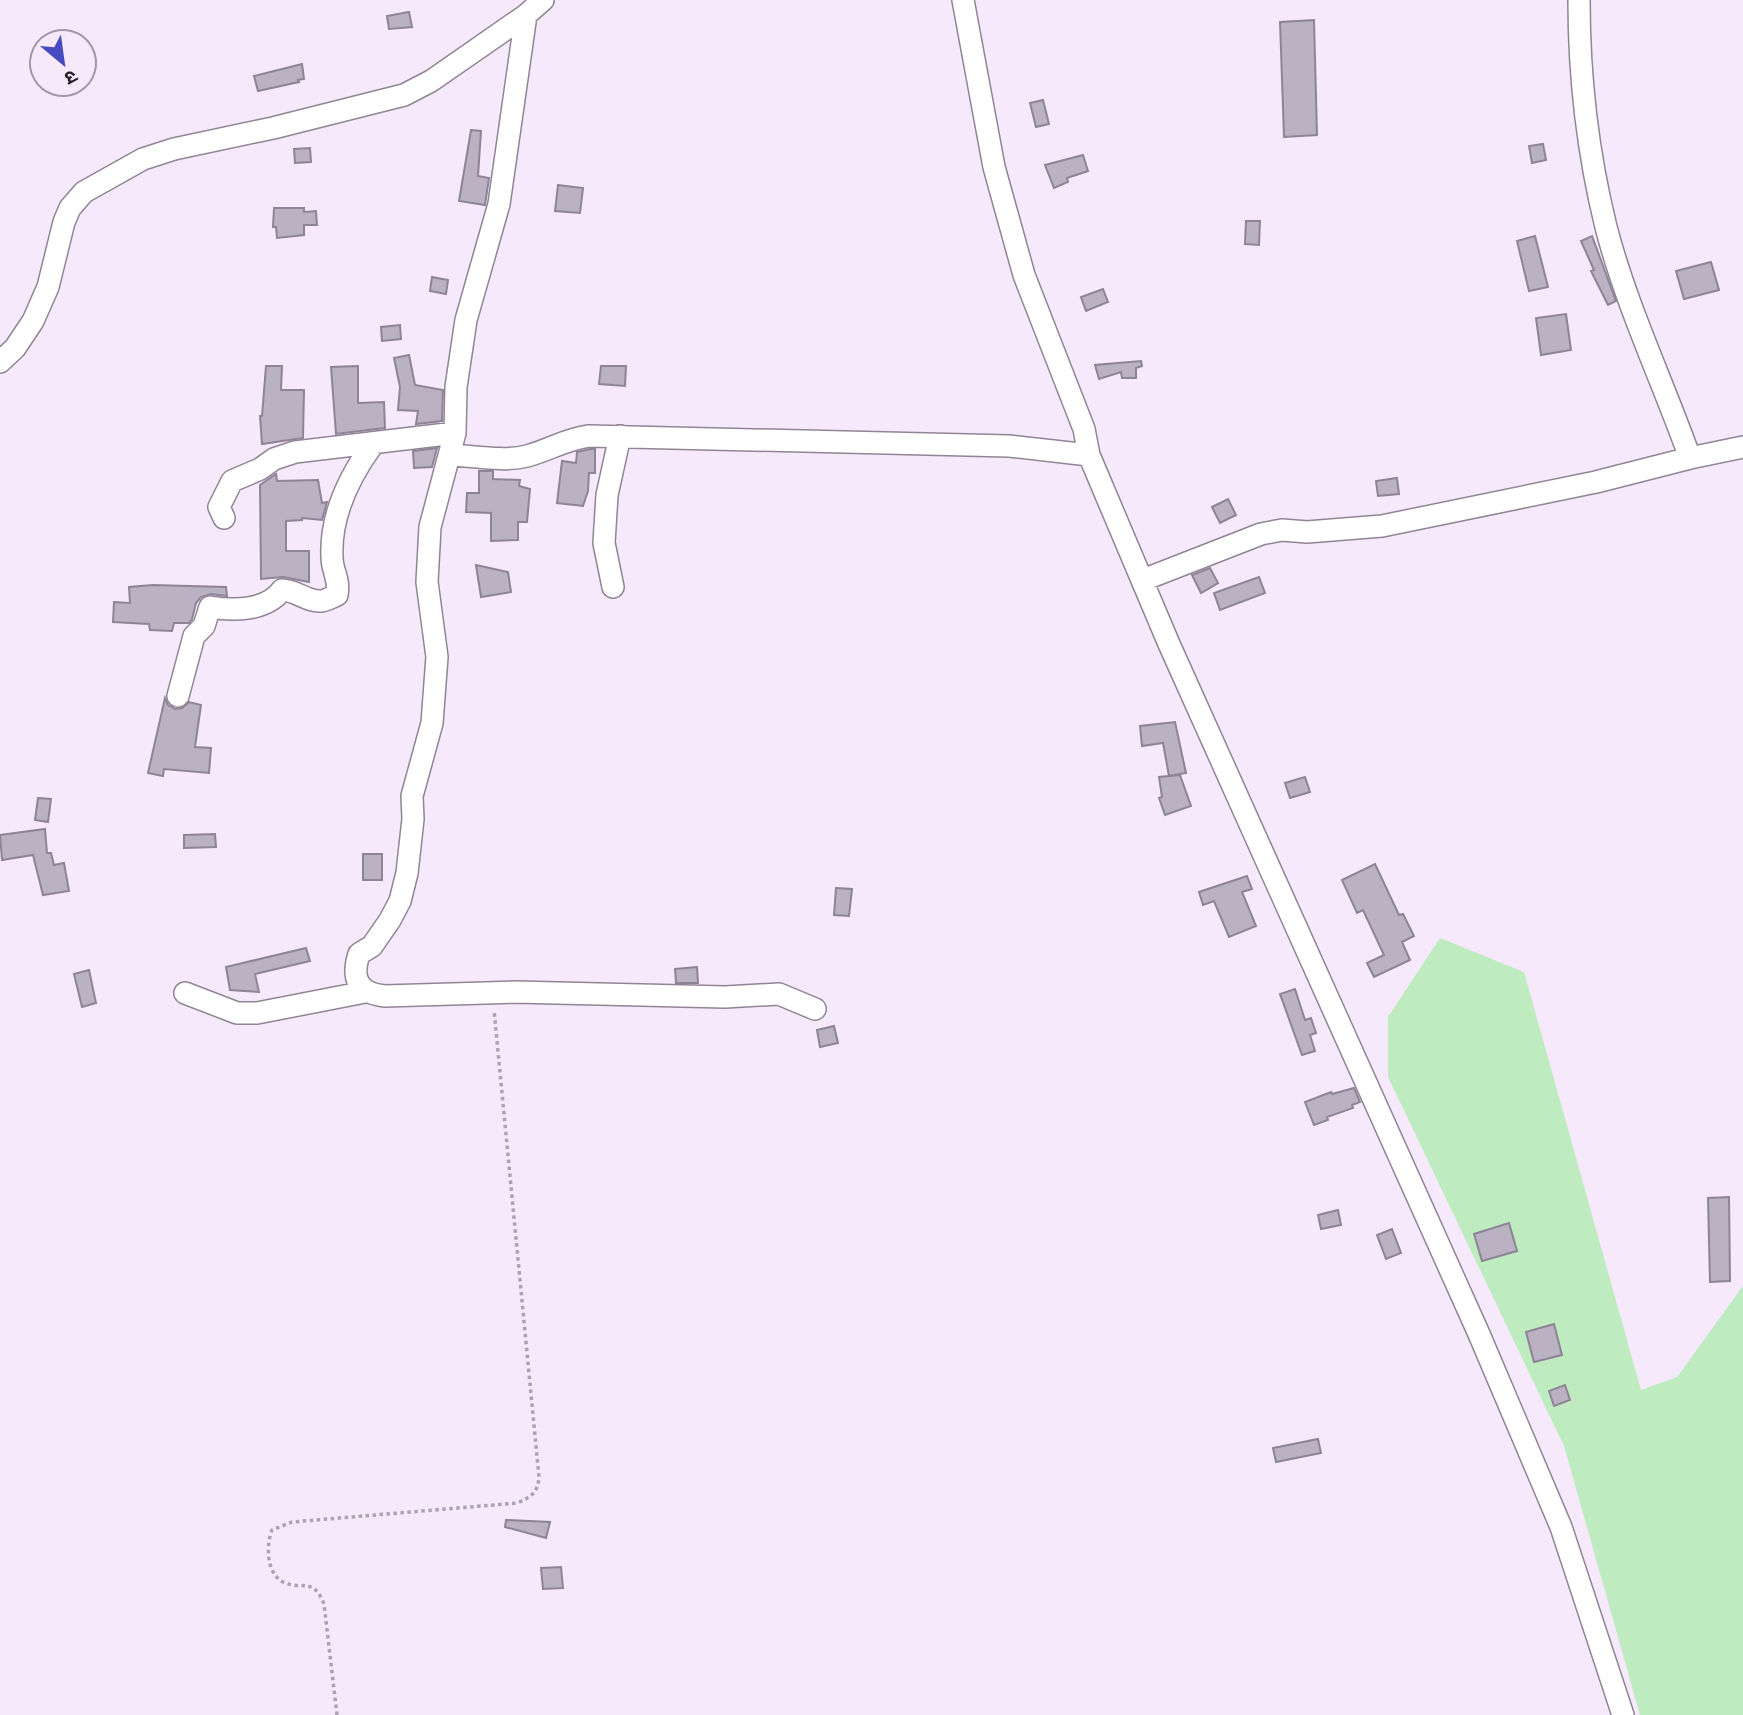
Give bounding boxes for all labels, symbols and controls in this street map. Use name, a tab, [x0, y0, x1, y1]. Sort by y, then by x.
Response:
north arrow	[28, 28, 98, 98]
text: उ	[59, 64, 83, 94]

